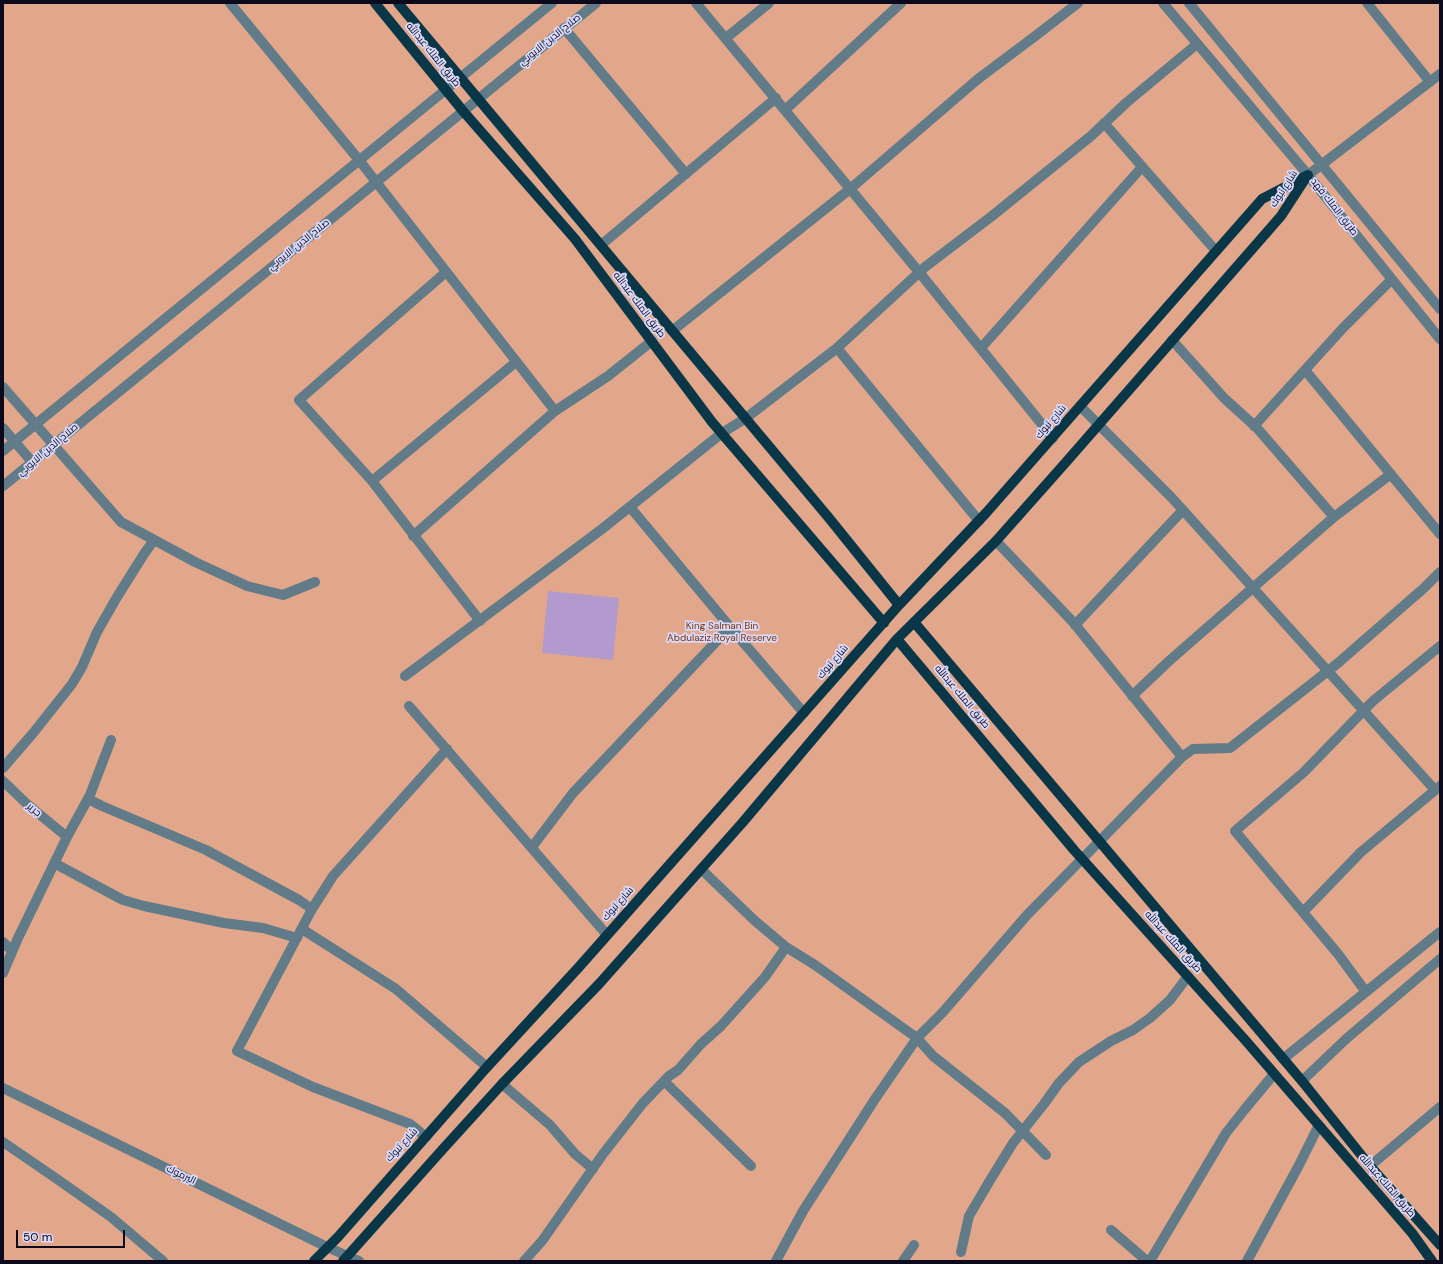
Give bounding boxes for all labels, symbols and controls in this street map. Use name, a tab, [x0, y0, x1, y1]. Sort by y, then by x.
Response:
street label: صلاح الدين الايوبي	[517, 12, 583, 68]
street label: طريق الملك عبدالله	[403, 21, 463, 89]
street label: شارع تبوك	[1268, 168, 1300, 210]
street label: طريق الملك فهد	[1308, 176, 1360, 238]
street label: صلاح الدين الايوبي	[266, 217, 332, 273]
street label: طريق الملك عبدالله	[610, 270, 668, 340]
street label: شارع تبوك	[1033, 402, 1069, 442]
street label: صلاح الدين الايوبي	[15, 421, 81, 479]
park label: King Salman Bin Abdulaziz Royal Reserve	[667, 620, 777, 644]
street label: شارع تبوك	[815, 642, 851, 682]
street label: طريق الملك عبدالله	[932, 663, 992, 731]
street label: جرير	[24, 801, 44, 819]
street label: شارع تبوك	[600, 885, 636, 923]
street label: طريق الملك عبدالله	[1142, 909, 1204, 975]
street label: شارع تبوك	[384, 1126, 420, 1164]
street label: طريق الملك عبدالله	[1357, 1152, 1417, 1220]
street label: اليرموك	[164, 1163, 198, 1187]
scale bar	[18, 1222, 127, 1248]
text: 50 m	[23, 1229, 52, 1245]

